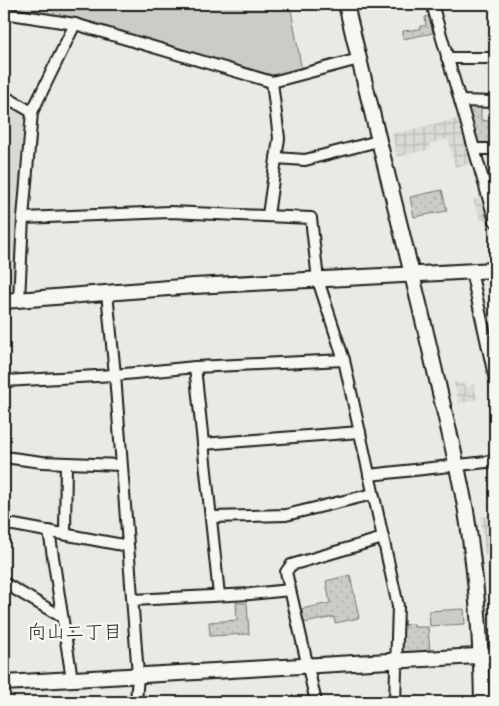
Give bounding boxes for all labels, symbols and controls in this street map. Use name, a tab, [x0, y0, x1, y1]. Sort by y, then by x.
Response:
district label: 向山二丁目	[27, 622, 123, 646]

